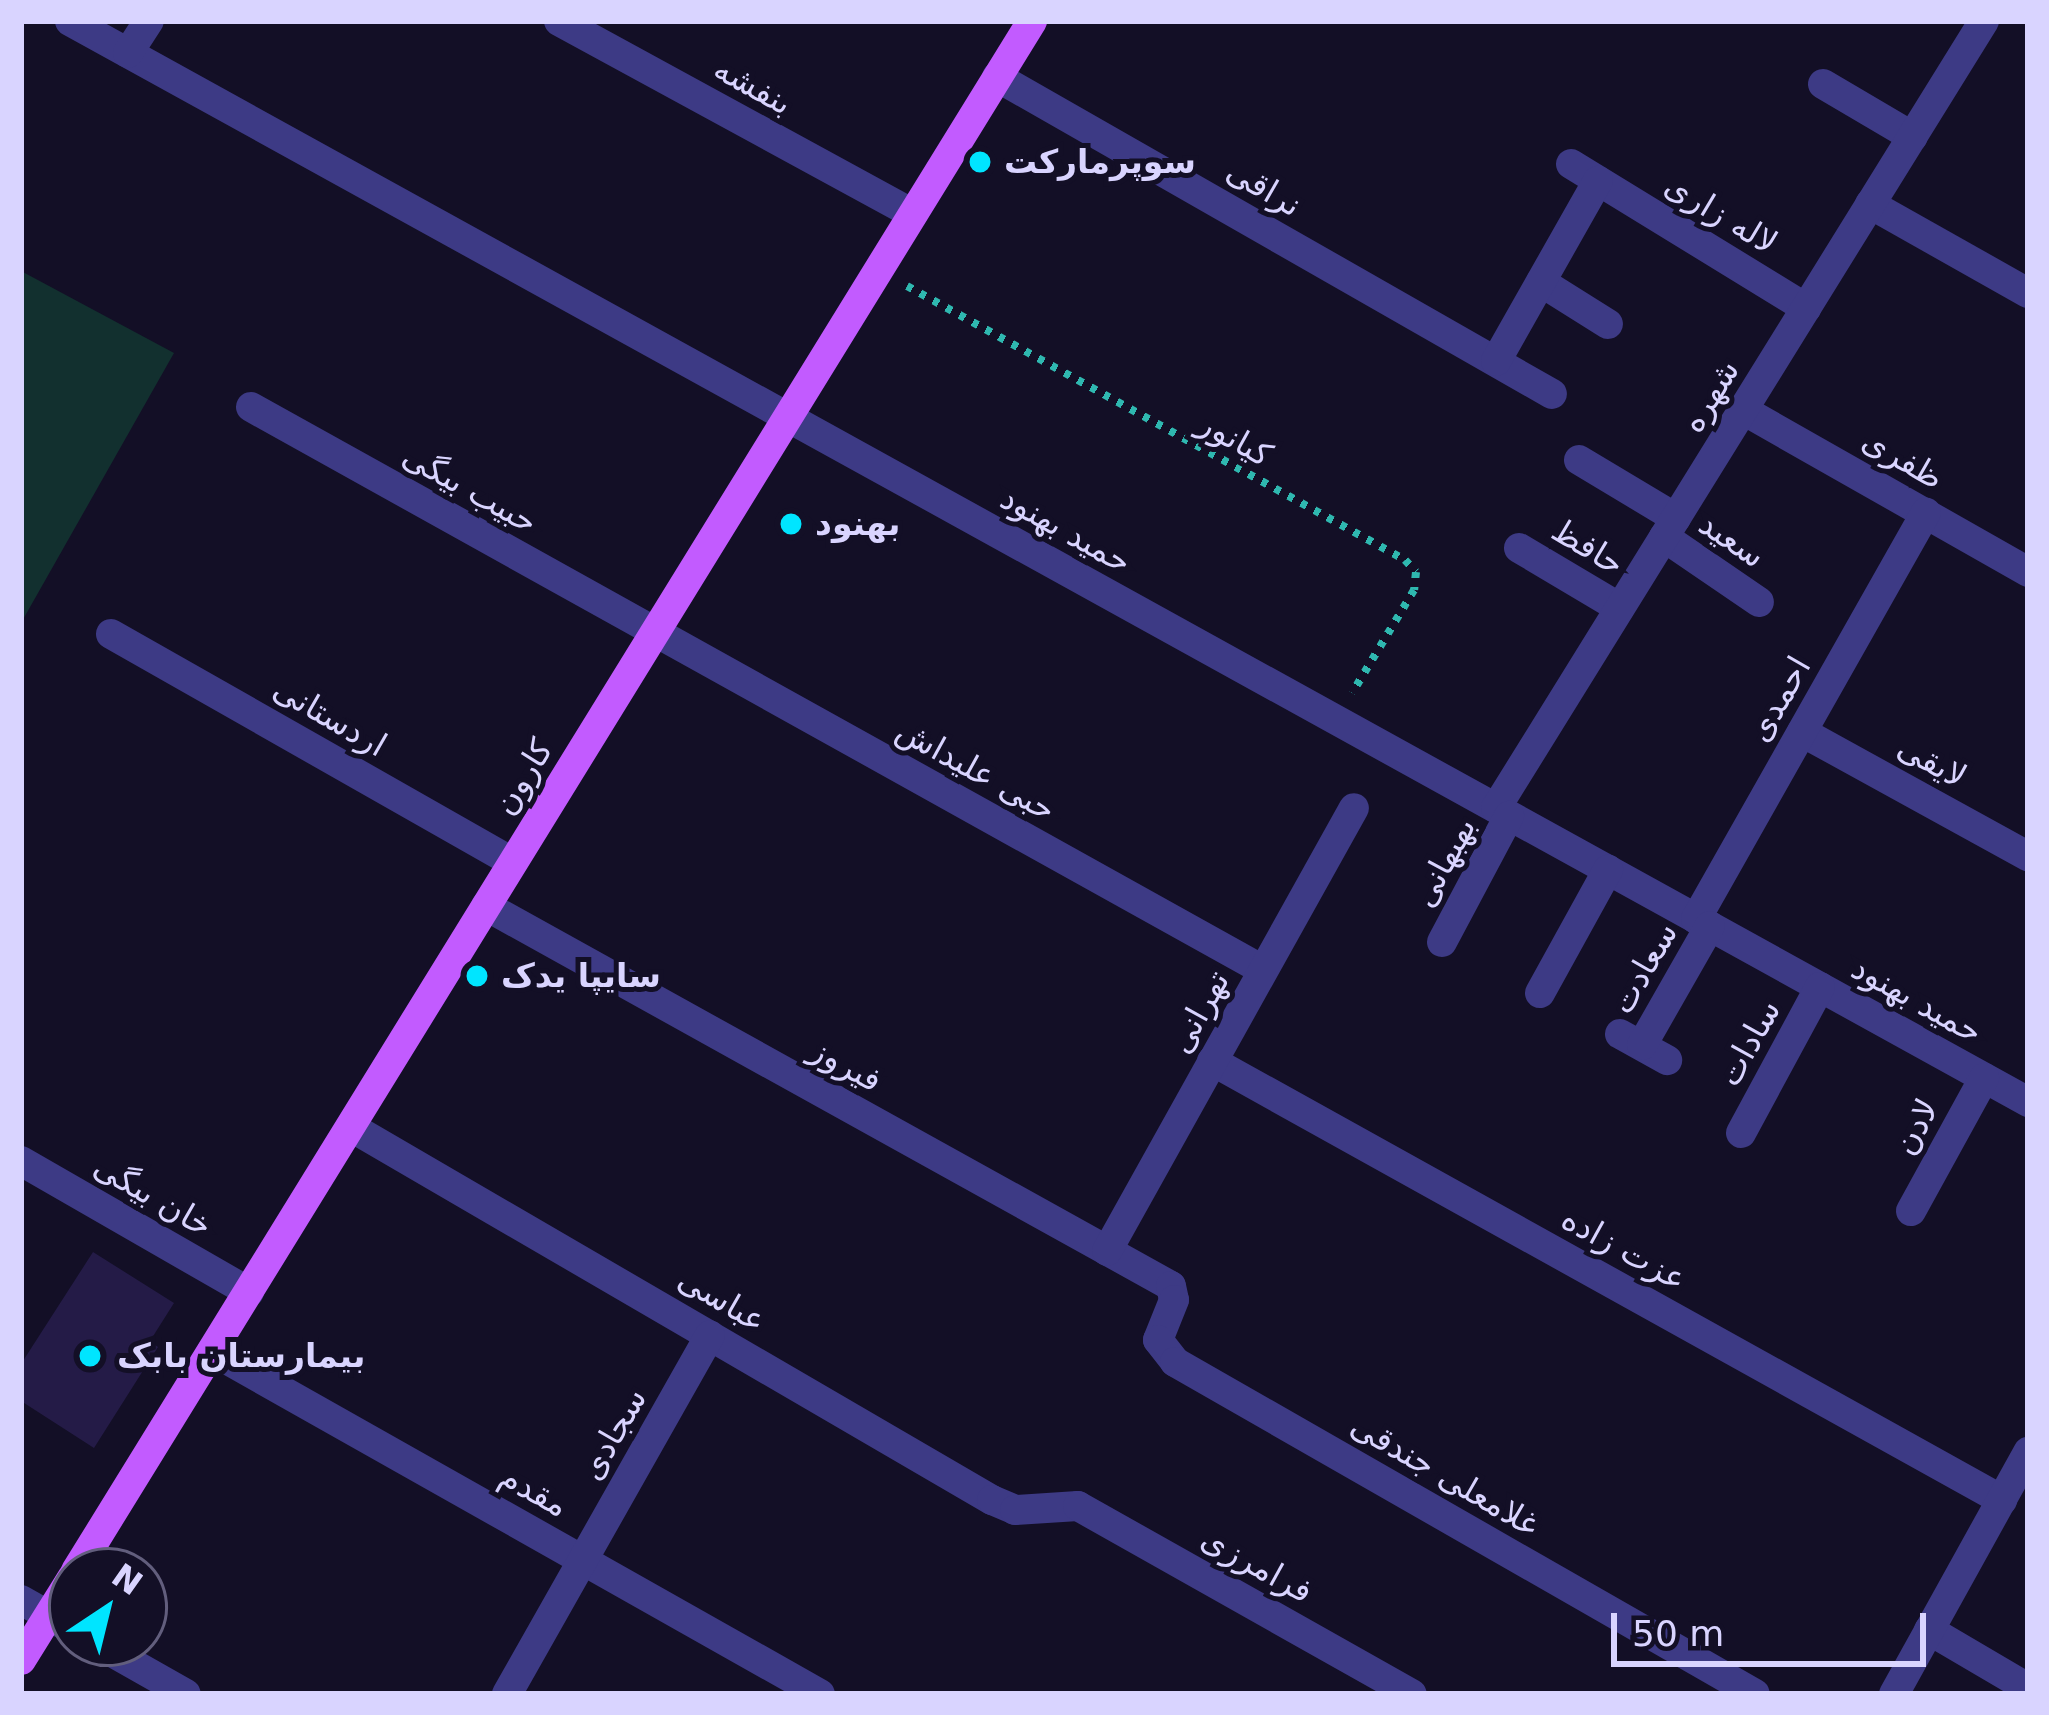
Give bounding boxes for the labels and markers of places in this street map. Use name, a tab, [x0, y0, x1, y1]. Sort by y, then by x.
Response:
place label: سوپرمارکت	[1004, 142, 1196, 182]
marker: سوپرمارکت	[967, 149, 993, 175]
place label: بهنود	[815, 504, 900, 544]
marker: بهنود	[778, 511, 804, 537]
place label: سایپا یدک	[501, 956, 661, 996]
marker: سایپا یدک	[464, 963, 490, 989]
place label: بیمارستان بابک	[117, 1336, 365, 1376]
marker: بیمارستان بابک	[74, 1340, 106, 1372]

